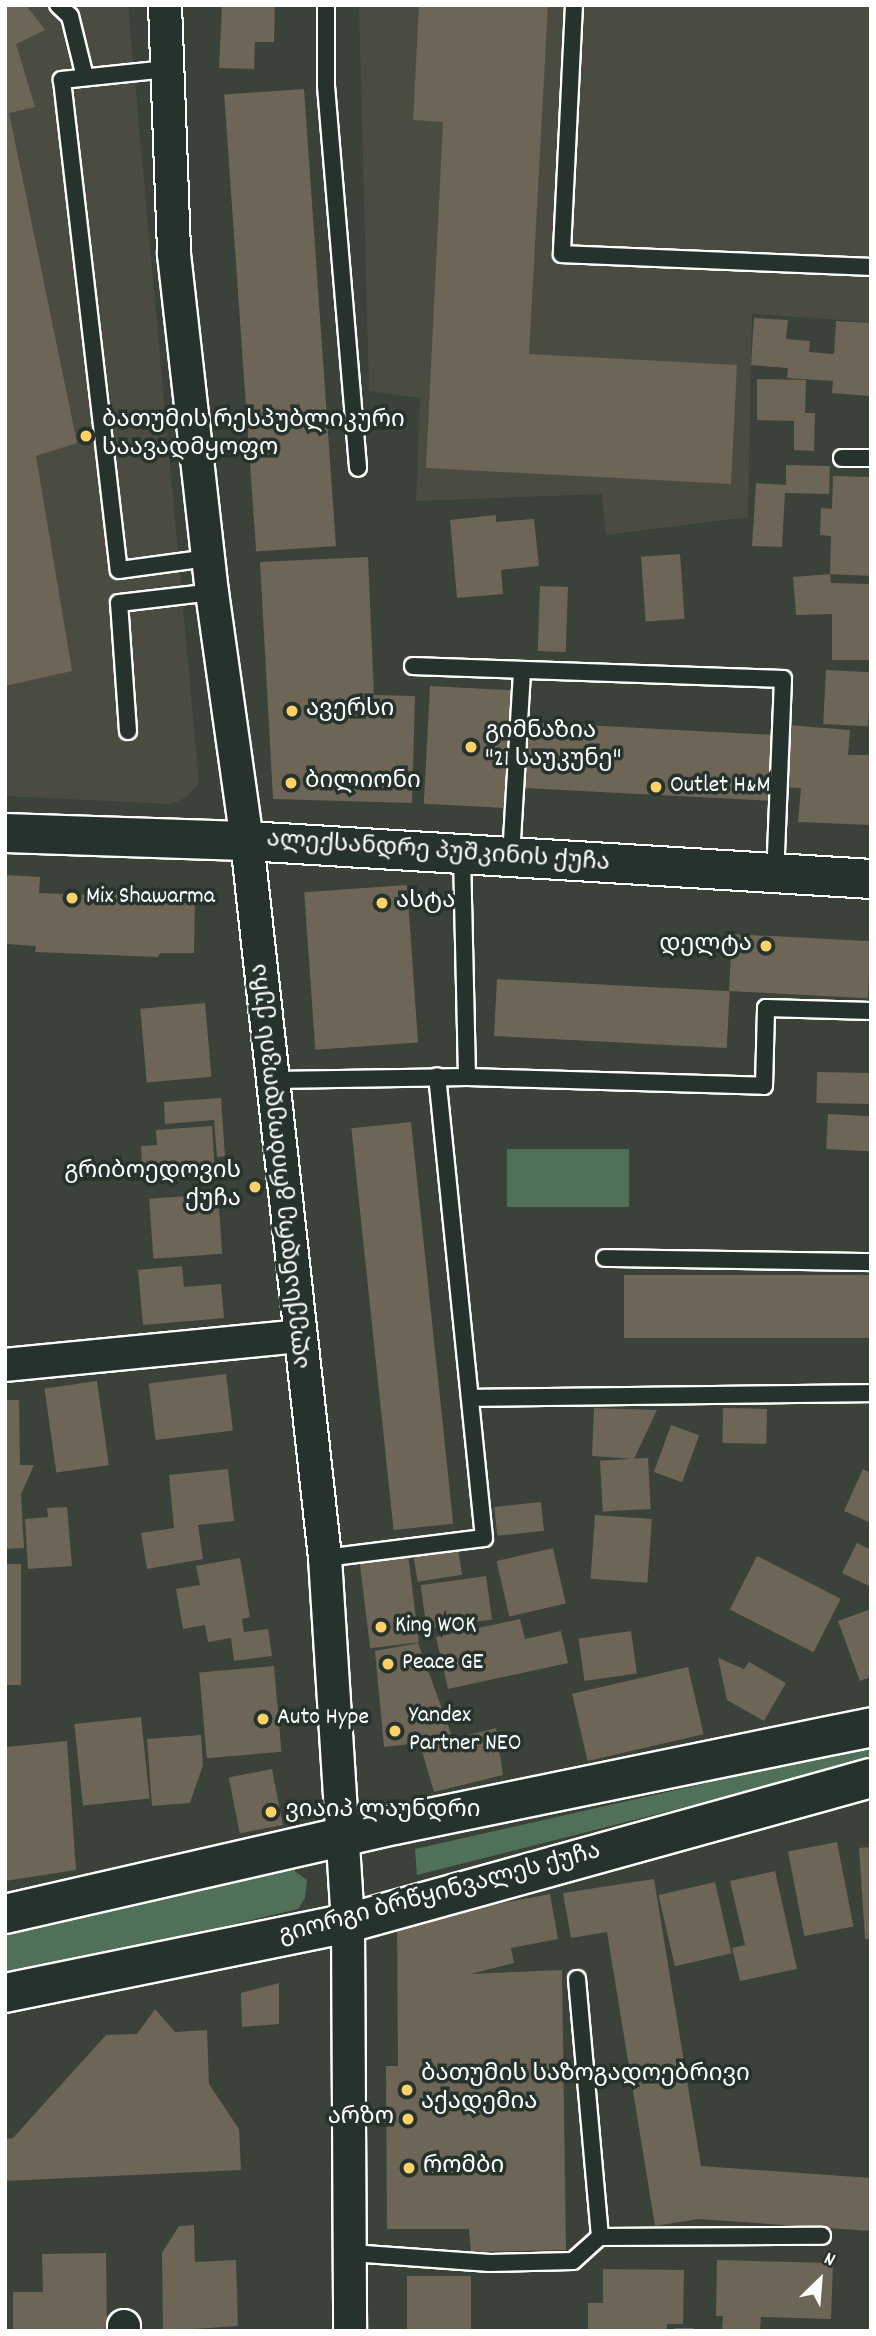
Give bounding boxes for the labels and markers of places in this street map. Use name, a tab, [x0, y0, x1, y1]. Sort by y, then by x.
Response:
place label: ბათუმის რესპუბლიკური საავადმყოფო	[102, 408, 405, 464]
marker: ბათუმის რესპუბლიკური საავადმყოფო	[76, 426, 96, 446]
place label: ავერსი	[306, 697, 394, 725]
marker: ავერსი	[284, 703, 300, 719]
place label: გიმნაზია "21 საუკუნე"	[485, 719, 621, 775]
marker: გიმნაზია "21 საუკუნე"	[463, 739, 479, 755]
place label: ბილიონი	[305, 769, 421, 797]
place label: Outlet H&M	[670, 773, 771, 801]
marker: ბილიონი	[283, 775, 299, 791]
marker: Outlet H&M	[648, 779, 664, 795]
place label: Mix Shawarma	[86, 884, 215, 912]
place label: ასტა	[396, 889, 455, 917]
marker: Mix Shawarma	[64, 890, 80, 906]
marker: ასტა	[374, 895, 390, 911]
place label: დელტა	[659, 932, 752, 960]
marker: დელტა	[758, 938, 774, 954]
place label: გრიბოედოვის ქუჩა	[64, 1159, 241, 1215]
marker: გრიბოედოვის ქუჩა	[247, 1179, 263, 1195]
place label: King WOK	[395, 1613, 476, 1641]
marker: King WOK	[373, 1619, 389, 1635]
place label: Peace GE	[402, 1650, 483, 1678]
marker: Peace GE	[380, 1656, 396, 1672]
place label: Yandex Partner NEO	[409, 1703, 521, 1759]
place label: Auto Hype	[277, 1705, 369, 1733]
marker: Auto Hype	[255, 1711, 271, 1727]
marker: Yandex Partner NEO	[387, 1723, 403, 1739]
place label: ვიაიპ ლაუნდრი	[285, 1798, 481, 1826]
marker: ვიაიპ ლაუნდრი	[263, 1804, 279, 1820]
place label: ბათუმის საზოგადოებრივი აქადემია	[421, 2062, 750, 2118]
marker: ბათუმის საზოგადოებრივი აქადემია	[399, 2082, 415, 2098]
place label: არზო	[328, 2105, 394, 2133]
marker: არზო	[400, 2111, 416, 2127]
place label: რომბი	[423, 2154, 504, 2182]
marker: რომბი	[401, 2160, 417, 2176]

